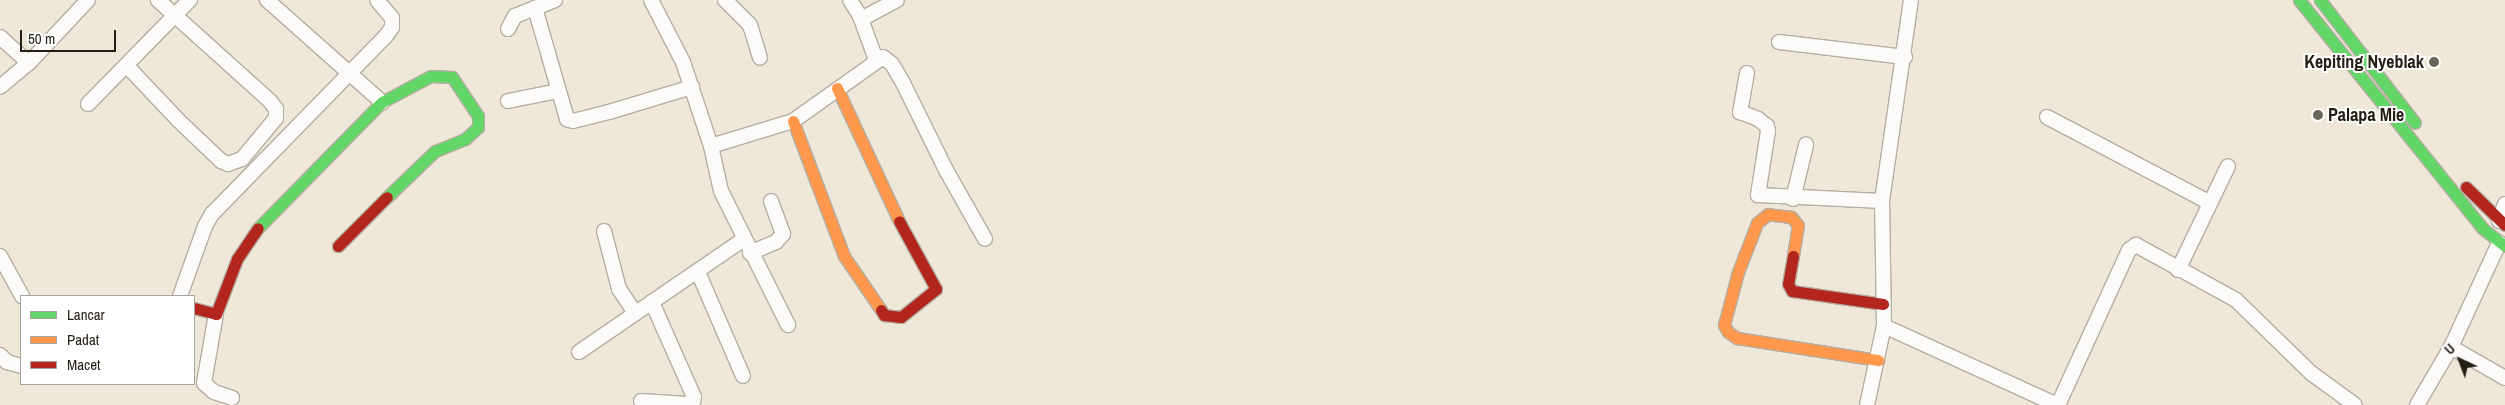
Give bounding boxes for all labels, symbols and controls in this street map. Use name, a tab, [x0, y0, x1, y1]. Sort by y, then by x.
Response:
scale bar	[22, 20, 119, 52]
text: 50 m	[28, 28, 55, 49]
place label: Kepiting Nyeblak	[2304, 51, 2424, 73]
marker: Kepiting Nyeblak	[2428, 56, 2440, 68]
place label: Palapa Mie	[2328, 104, 2404, 126]
marker: Palapa Mie	[2312, 109, 2324, 121]
legend	[20, 295, 195, 385]
text: Lancar	[67, 304, 105, 325]
text: Padat	[67, 329, 99, 350]
north arrow	[2435, 335, 2485, 385]
text: U	[2441, 340, 2459, 358]
text: Macet	[67, 354, 101, 375]

